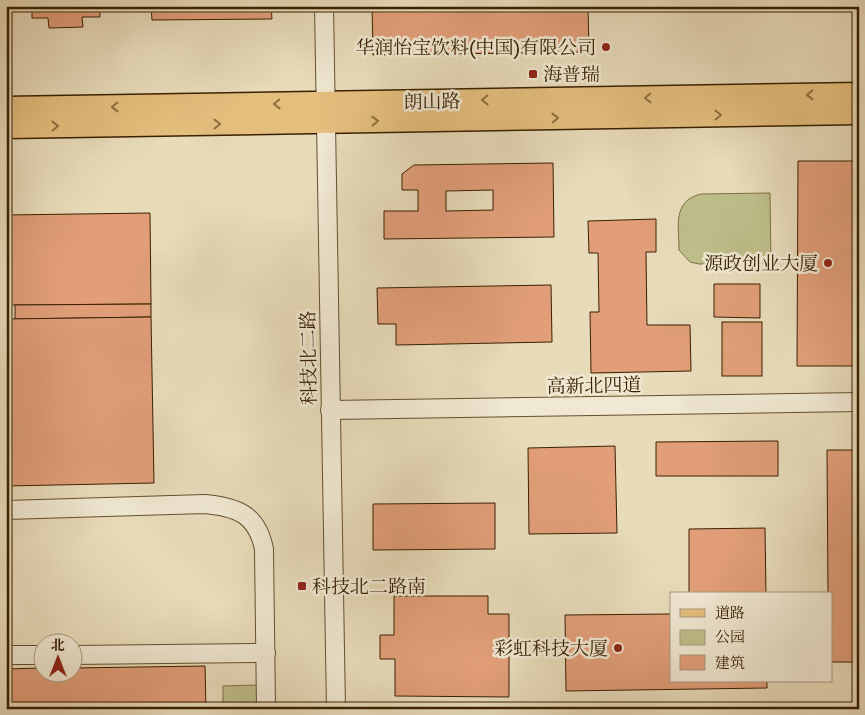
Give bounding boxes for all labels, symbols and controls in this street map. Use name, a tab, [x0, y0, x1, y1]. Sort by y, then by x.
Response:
place label: 华润怡宝饮料(中国)有限公司	[355, 37, 596, 60]
marker: 华润怡宝饮料(中国)有限公司	[600, 41, 612, 53]
place label: 海普瑞	[543, 64, 600, 87]
marker: 海普瑞	[527, 68, 539, 80]
one-way arrow	[806, 90, 814, 100]
street label: 朗山路	[403, 91, 461, 114]
one-way arrow	[643, 92, 651, 103]
one-way arrow	[481, 95, 488, 105]
one-way arrow	[273, 99, 280, 109]
one-way arrow	[110, 101, 118, 112]
one-way arrow	[714, 110, 722, 120]
one-way arrow	[552, 113, 559, 123]
one-way arrow	[372, 116, 379, 126]
one-way arrow	[214, 118, 222, 129]
one-way arrow	[52, 121, 59, 131]
place label: 源政创业大厦	[704, 253, 818, 276]
marker: 源政创业大厦	[822, 257, 834, 269]
street label: 科技北二路	[297, 310, 322, 406]
street label: 高新北四道	[546, 374, 642, 399]
place label: 科技北二路南	[312, 576, 426, 599]
marker: 科技北二路南	[296, 580, 308, 592]
legend	[670, 592, 832, 682]
text: 道路	[715, 604, 745, 623]
text: 公园	[715, 628, 745, 647]
north arrow	[32, 632, 82, 682]
text: 北	[51, 637, 65, 655]
place label: 彩虹科技大厦	[494, 638, 608, 661]
marker: 彩虹科技大厦	[612, 642, 624, 654]
text: 建筑	[715, 654, 745, 673]

